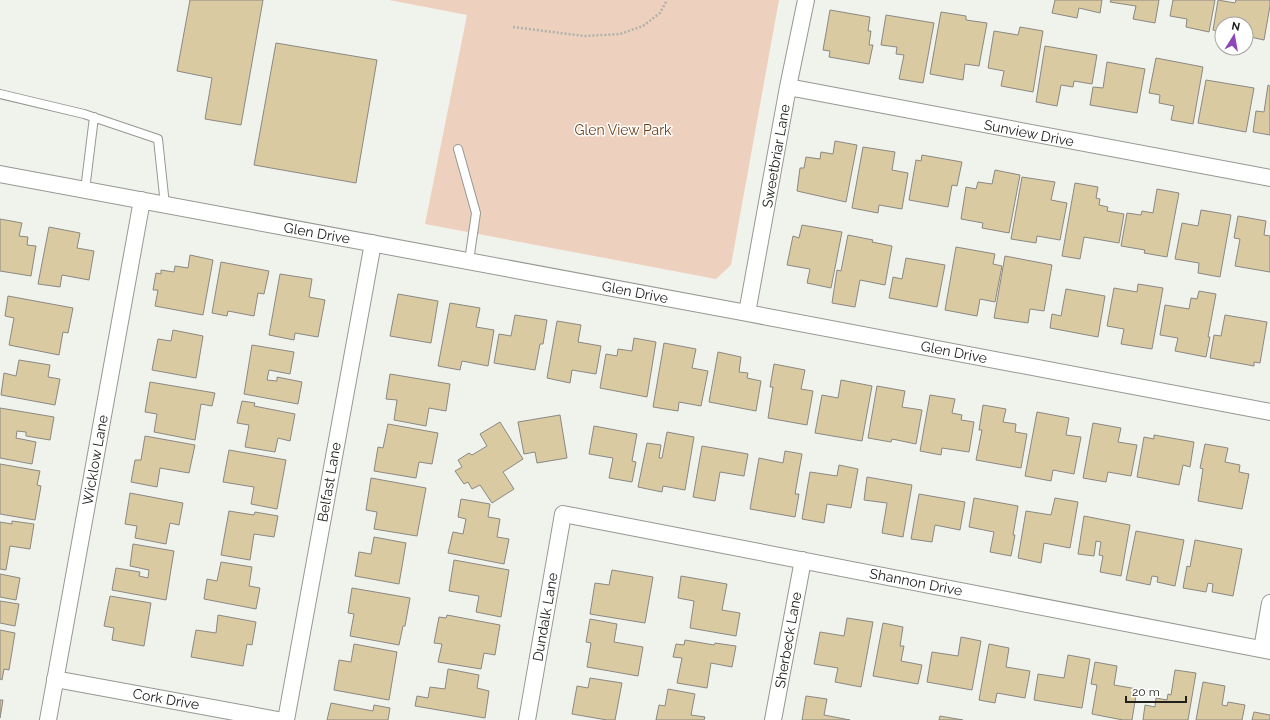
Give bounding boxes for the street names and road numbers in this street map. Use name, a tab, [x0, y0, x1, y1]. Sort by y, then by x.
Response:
street label: Sweetbriar Lane	[759, 103, 793, 209]
street label: Sunview Drive	[983, 116, 1075, 150]
street label: Glen Drive	[283, 219, 351, 247]
street label: Glen Drive	[600, 278, 670, 306]
street label: Glen Drive	[919, 338, 989, 366]
street label: Wicklow Lane	[79, 414, 111, 506]
street label: Belfast Lane	[314, 441, 344, 523]
street label: Shannon Drive	[868, 565, 964, 599]
street label: Dundalk Lane	[529, 571, 561, 663]
street label: Sherbeck Lane	[772, 591, 804, 689]
street label: Cork Drive	[131, 685, 201, 713]

